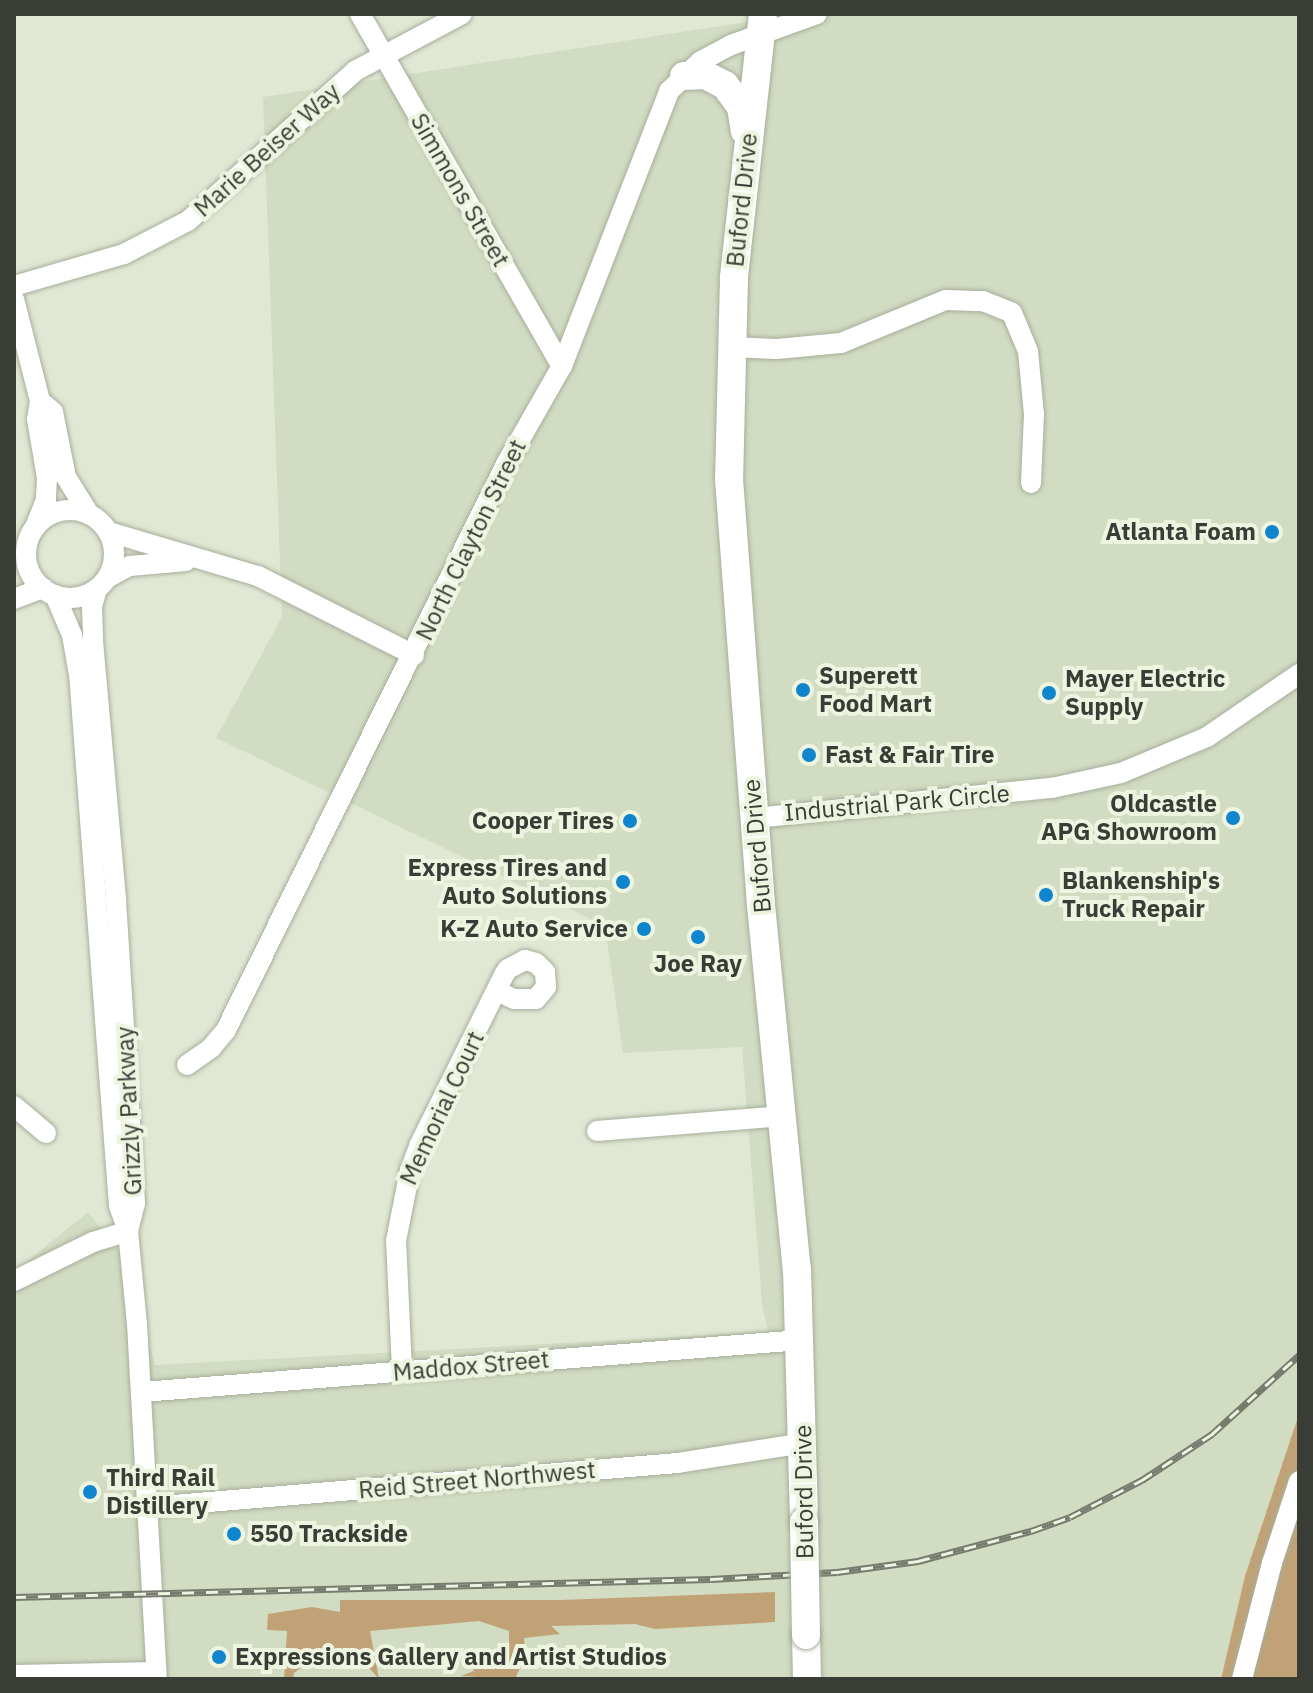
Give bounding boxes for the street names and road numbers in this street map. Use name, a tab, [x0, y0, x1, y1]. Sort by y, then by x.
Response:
street label: Marie Beiser Way	[188, 77, 346, 223]
street label: Simmons Street	[405, 108, 515, 272]
street label: Buford Drive	[721, 132, 763, 268]
street label: North Clayton Street	[410, 435, 532, 645]
street label: Buford Drive	[737, 778, 777, 914]
street label: Industrial Park Circle	[783, 779, 1011, 827]
street label: Grizzly Parkway	[110, 1026, 148, 1196]
street label: Memorial Court	[394, 1027, 490, 1189]
street label: Maddox Street	[392, 1345, 550, 1387]
street label: Buford Drive	[788, 1425, 820, 1559]
street label: Reid Street Northwest	[357, 1455, 597, 1505]

